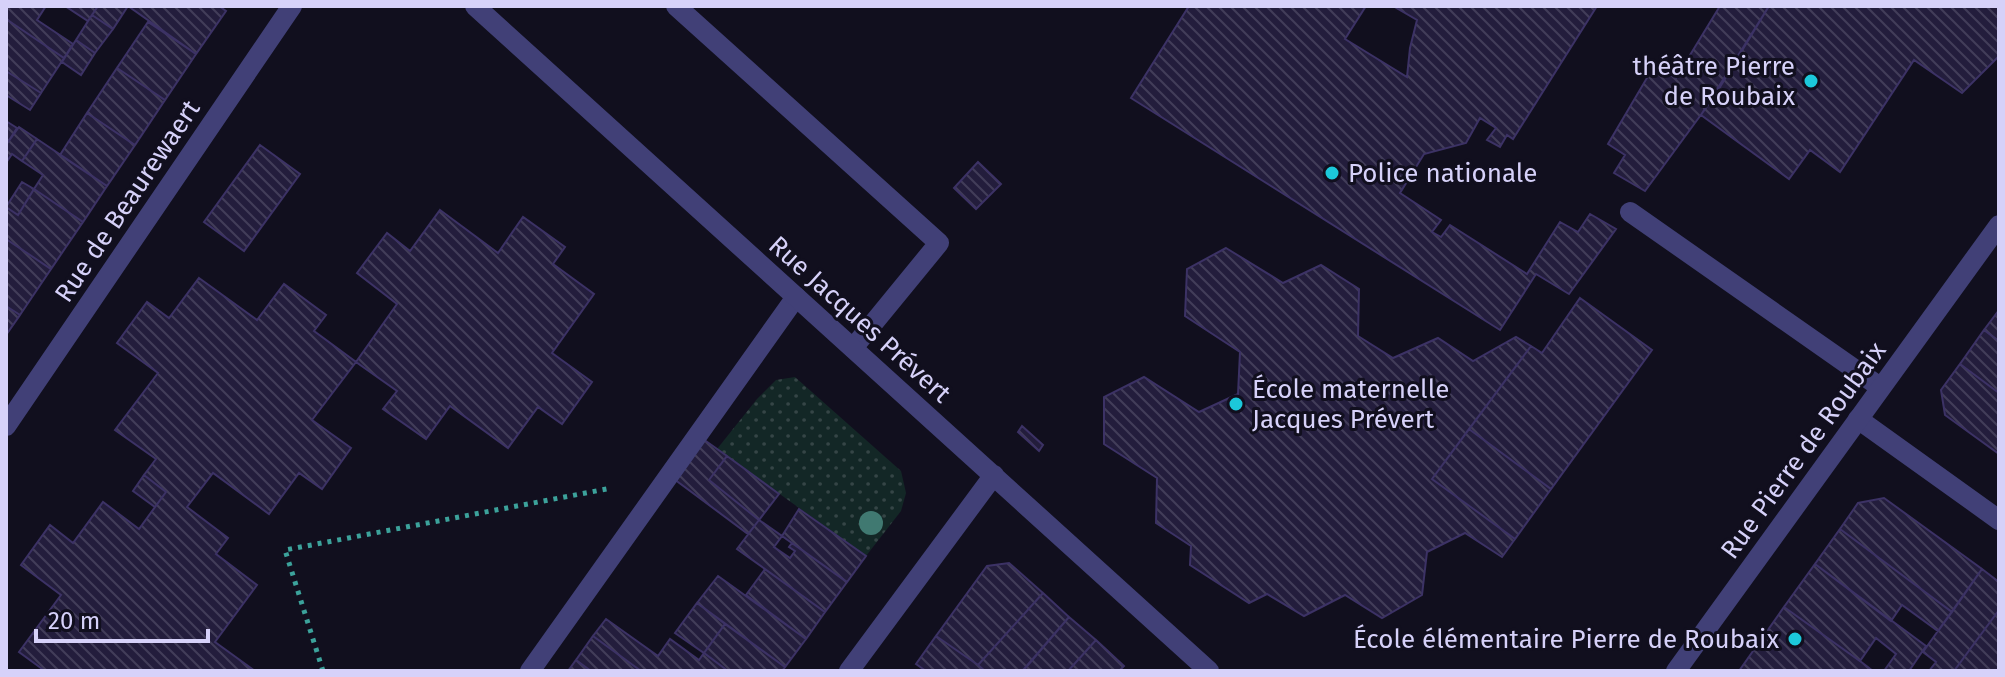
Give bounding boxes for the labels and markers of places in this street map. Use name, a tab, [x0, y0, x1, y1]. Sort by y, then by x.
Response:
place label: théâtre Pierre de Roubaix	[1633, 51, 1795, 112]
marker: théâtre Pierre de Roubaix	[1802, 72, 1820, 90]
place label: Police nationale	[1348, 158, 1538, 189]
marker: Police nationale	[1323, 164, 1341, 182]
place label: École maternelle Jacques Prévert	[1252, 374, 1449, 435]
marker: École maternelle Jacques Prévert	[1227, 395, 1245, 413]
place label: École élémentaire Pierre de Roubaix	[1353, 624, 1779, 655]
marker: École élémentaire Pierre de Roubaix	[1786, 630, 1804, 648]

